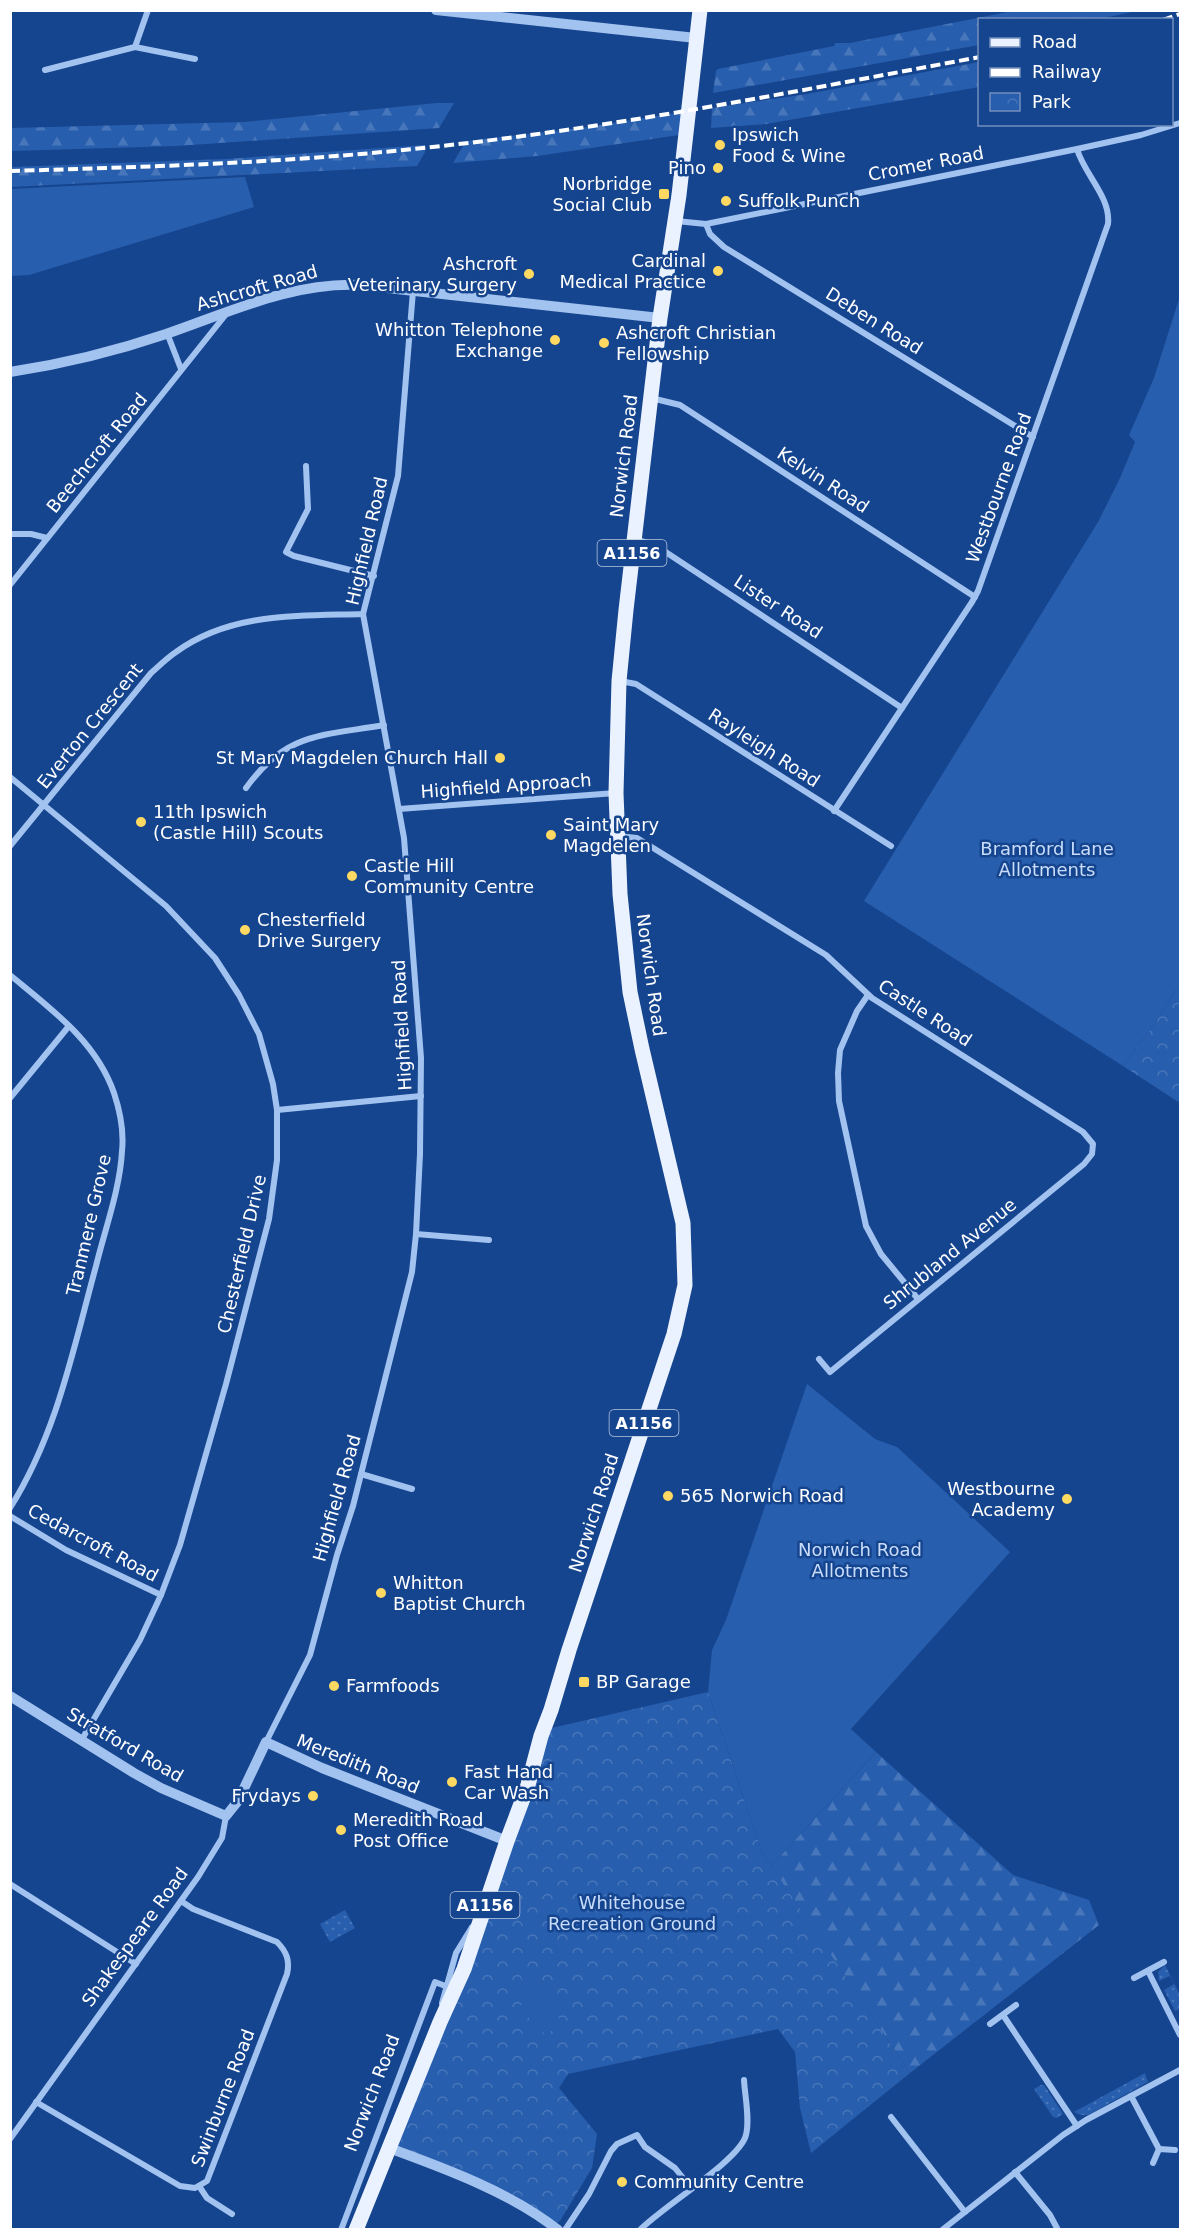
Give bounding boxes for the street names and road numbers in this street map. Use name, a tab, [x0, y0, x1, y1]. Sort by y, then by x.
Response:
street label: Cromer Road	[866, 142, 986, 185]
street label: Ashcroft Road	[194, 260, 320, 315]
street label: Deben Road	[822, 283, 926, 359]
street label: Beechcroft Road	[42, 389, 151, 517]
street label: Norwich Road	[606, 393, 641, 519]
street label: Westbourne Road	[962, 410, 1036, 566]
street label: Kelvin Road	[774, 442, 873, 517]
street label: Highfield Road	[342, 475, 391, 607]
road number: A1156	[598, 540, 666, 566]
street label: Lister Road	[730, 570, 826, 643]
street label: Everton Crescent	[33, 659, 147, 793]
street label: Rayleigh Road	[705, 704, 824, 791]
street label: Highfield Approach	[420, 769, 592, 802]
street label: Norwich Road	[632, 912, 671, 1038]
street label: Highfield Road	[388, 959, 415, 1091]
street label: Castle Road	[875, 975, 976, 1051]
street label: Tranmere Grove	[62, 1152, 115, 1299]
street label: Chesterfield Drive	[213, 1172, 270, 1335]
street label: Shrubland Avenue	[879, 1194, 1020, 1314]
road number: A1156	[610, 1410, 678, 1436]
street label: Highfield Road	[308, 1432, 365, 1564]
street label: Norwich Road	[564, 1451, 623, 1575]
street label: Cedarcroft Road	[24, 1499, 162, 1586]
street label: Stratford Road	[63, 1703, 187, 1786]
street label: Meredith Road	[294, 1729, 423, 1798]
street label: Shakespeare Road	[77, 1863, 192, 2010]
road number: A1156	[450, 1892, 520, 1918]
street label: Swinburne Road	[187, 2026, 258, 2170]
street label: Norwich Road	[340, 2031, 404, 2154]

